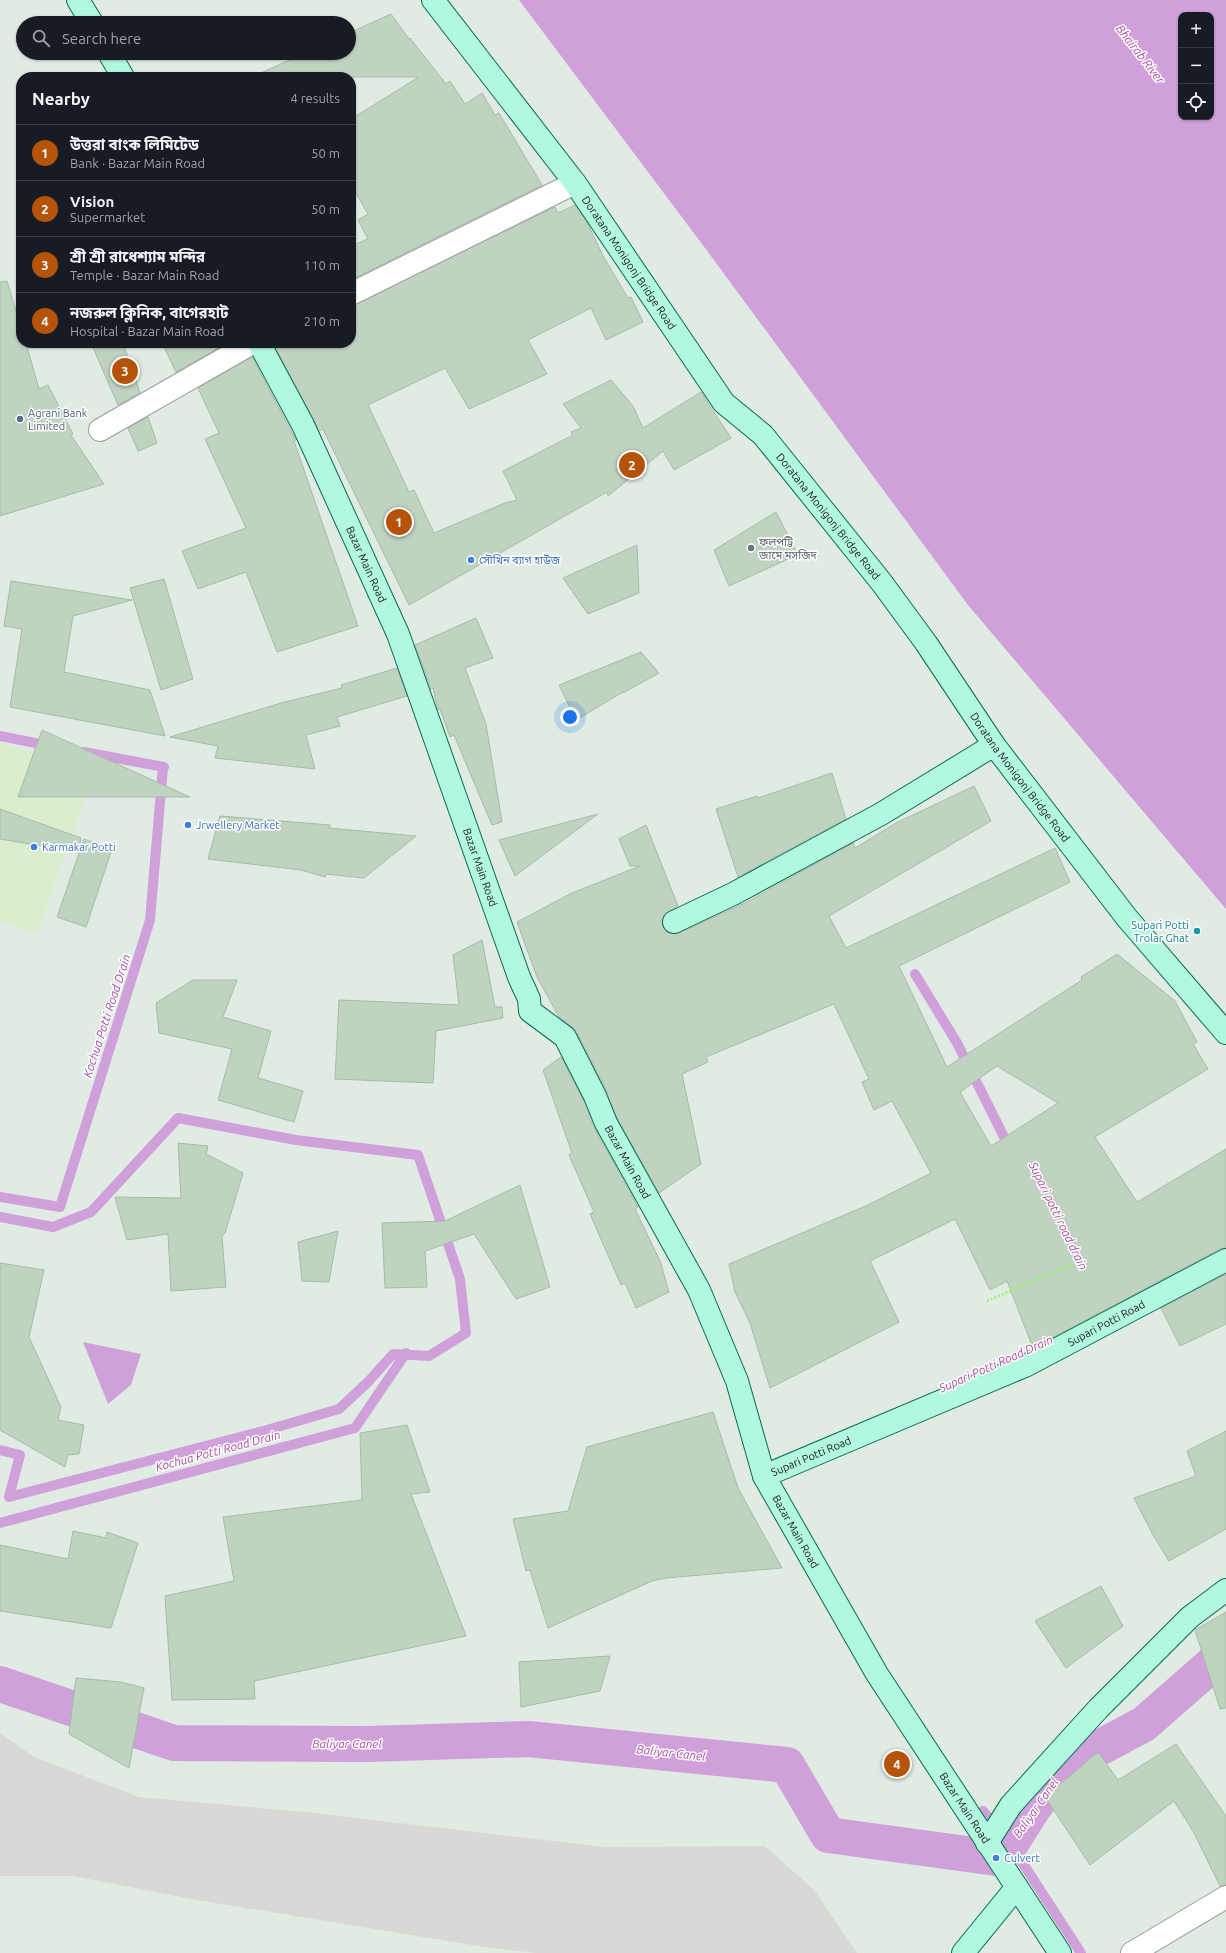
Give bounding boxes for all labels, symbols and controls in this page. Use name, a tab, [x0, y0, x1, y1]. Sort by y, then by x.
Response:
map controls	[1178, 12, 1214, 120]
button: +	[1178, 12, 1214, 48]
search box	[16, 16, 356, 60]
water label: Bhairab River	[1114, 22, 1167, 86]
icon: search	[30, 27, 52, 49]
text: Search here	[62, 30, 141, 47]
button: −	[1178, 48, 1214, 84]
button: locate	[1178, 84, 1214, 120]
text: Nearby	[32, 89, 90, 108]
text: 4 results	[290, 91, 340, 105]
text: উত্তরা বাংক লিমিটেড	[70, 136, 199, 153]
text: 1	[41, 146, 49, 160]
text: 50 m	[311, 146, 340, 160]
text: Bank · Bazar Main Road	[70, 156, 205, 170]
text: Vision	[70, 193, 114, 210]
street label: Doratana Monigonj Bridge Road	[580, 194, 678, 332]
text: 2	[41, 202, 49, 216]
text: 50 m	[311, 202, 340, 216]
text: Supermarket	[70, 210, 145, 224]
text: শ্রী শ্রী রাধেশ্যাম মন্দির	[70, 248, 205, 265]
text: 3	[41, 258, 49, 272]
text: 110 m	[304, 258, 340, 272]
text: Temple · Bazar Main Road	[70, 268, 219, 282]
text: নজরুল ক্লিনিক, বাগেরহাট	[70, 304, 228, 321]
text: 4	[41, 314, 49, 328]
text: 210 m	[304, 314, 340, 328]
text: Hospital · Bazar Main Road	[70, 324, 224, 338]
pin: 3	[112, 356, 138, 386]
place label: Agrani Bank Limited	[28, 407, 88, 432]
marker: Agrani Bank Limited	[15, 414, 25, 424]
pin: 2	[619, 450, 645, 480]
street label: Doratana Monigonj Bridge Road	[774, 451, 883, 582]
pin: 1	[386, 507, 412, 537]
street label: Bazar Main Road	[344, 524, 389, 604]
place label: ফলপট্টি জামে মসজিদ	[758, 536, 818, 561]
marker: ফলপট্টি জামে মসজিদ	[746, 543, 756, 553]
place label: সৌখিন ব্যাগ হাউজ	[479, 554, 561, 566]
marker: সৌখিন ব্যাগ হাউজ	[466, 555, 476, 565]
your location	[560, 707, 580, 727]
street label: Doratana Monigonj Bridge Road	[968, 710, 1072, 844]
place label: Jrwellery Market	[196, 819, 280, 831]
marker: Jrwellery Market	[183, 820, 193, 830]
street label: Bazar Main Road	[461, 827, 500, 908]
place label: Karmakar Potti	[42, 841, 116, 853]
marker: Karmakar Potti	[29, 842, 39, 852]
place label: Supari Potti Trolar Ghat	[1131, 919, 1190, 944]
marker: Supari Potti Trolar Ghat	[1192, 926, 1202, 936]
water label: Kochua Potti Road Drain	[80, 953, 133, 1079]
street label: Bazar Main Road	[602, 1123, 653, 1201]
water label: Supari potti road drain	[1026, 1159, 1090, 1272]
street label: Supari Potti Road	[1065, 1298, 1147, 1349]
water label: Supari Potti Road Drain	[936, 1333, 1055, 1395]
water label: Kochua Potti Road Drain	[154, 1428, 282, 1473]
street label: Supari Potti Road	[769, 1434, 853, 1478]
street label: Bazar Main Road	[770, 1493, 821, 1570]
water label: Baliyar Canel	[312, 1737, 382, 1750]
water label: Baliyar Canel	[636, 1742, 707, 1763]
pin: 4	[884, 1749, 910, 1779]
street label: Bazar Main Road	[937, 1770, 992, 1845]
water label: Baliyar Canel	[1010, 1775, 1061, 1840]
place label: Culvert	[1004, 1852, 1040, 1864]
marker: Culvert	[991, 1853, 1001, 1863]

